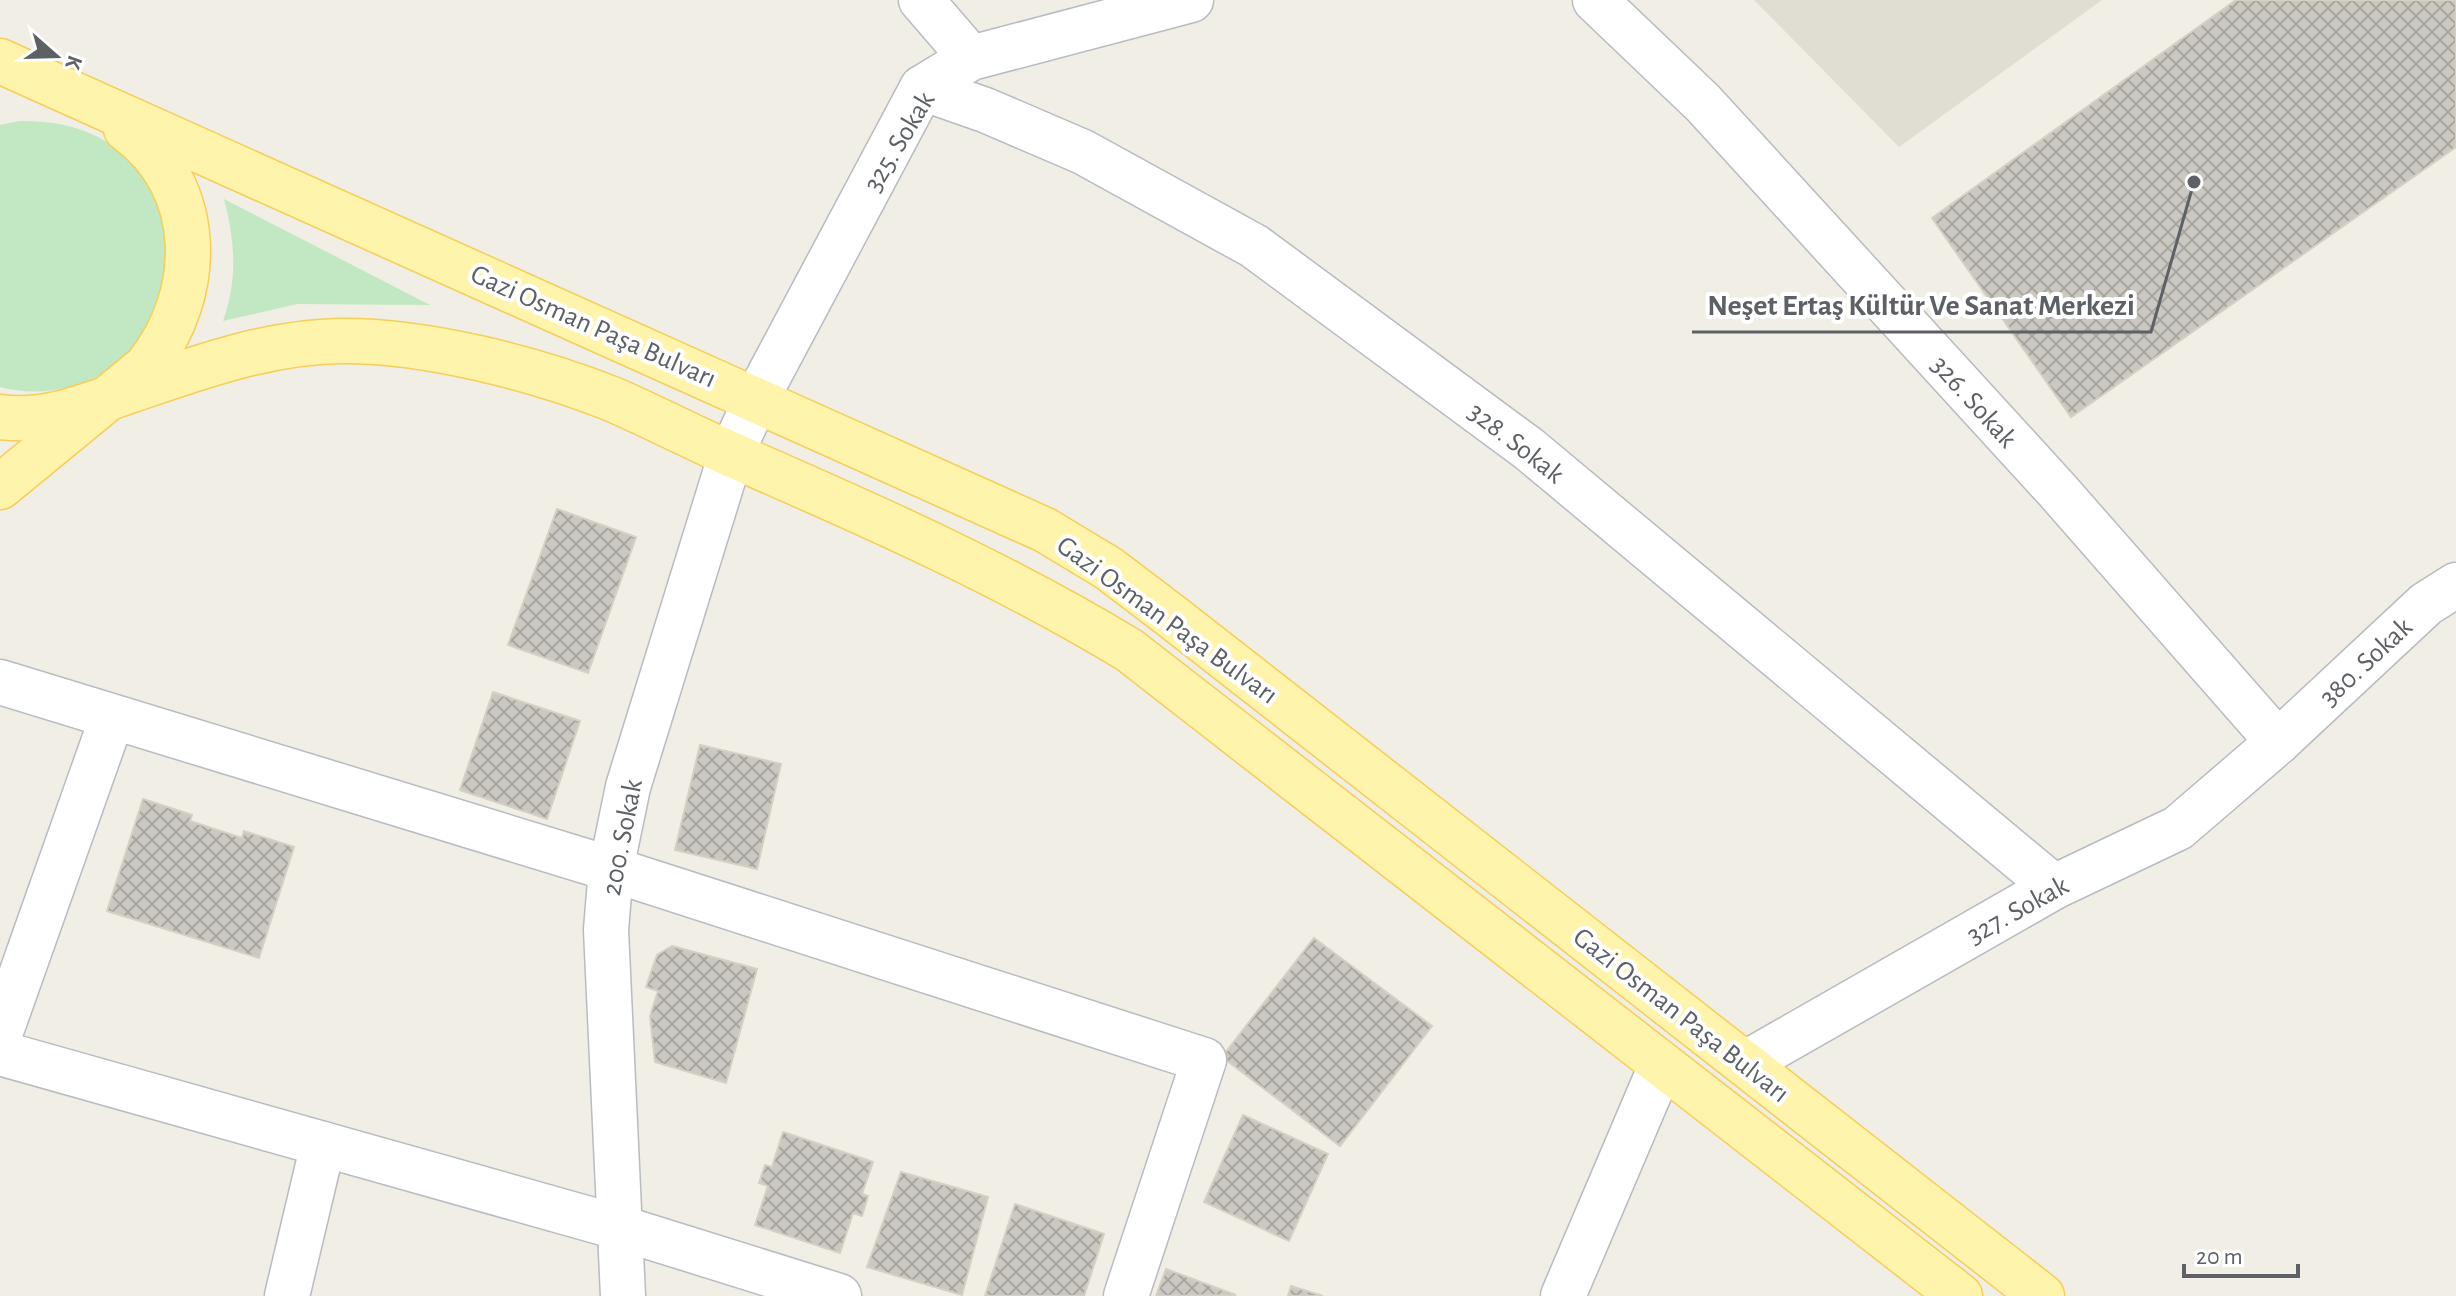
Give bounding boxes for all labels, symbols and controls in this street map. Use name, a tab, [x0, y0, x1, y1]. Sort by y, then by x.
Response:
north arrow	[16, 16, 96, 96]
text: K	[61, 53, 86, 73]
street label: 325. Sokak	[859, 87, 940, 197]
street label: Gazi Osman Paşa Bulvarı	[466, 260, 720, 394]
callout: Neşet Ertaş Kültür Ve Sanat Merkezi	[1692, 278, 2151, 332]
text: Neşet Ertaş Kültür Ve Sanat Merkezi	[1707, 291, 2135, 321]
street label: 326. Sokak	[1925, 351, 2022, 454]
street label: 328. Sokak	[1463, 398, 1569, 490]
street label: Gazi Osman Paşa Bulvarı	[1051, 531, 1282, 710]
street label: 380. Sokak	[2315, 613, 2418, 712]
street label: 200. Sokak	[598, 777, 648, 898]
street label: 327. Sokak	[1963, 871, 2074, 950]
street label: Gazi Osman Paşa Bulvarı	[1568, 923, 1794, 1108]
scale bar	[2184, 1228, 2298, 1278]
text: 20 m	[2196, 1245, 2243, 1269]

